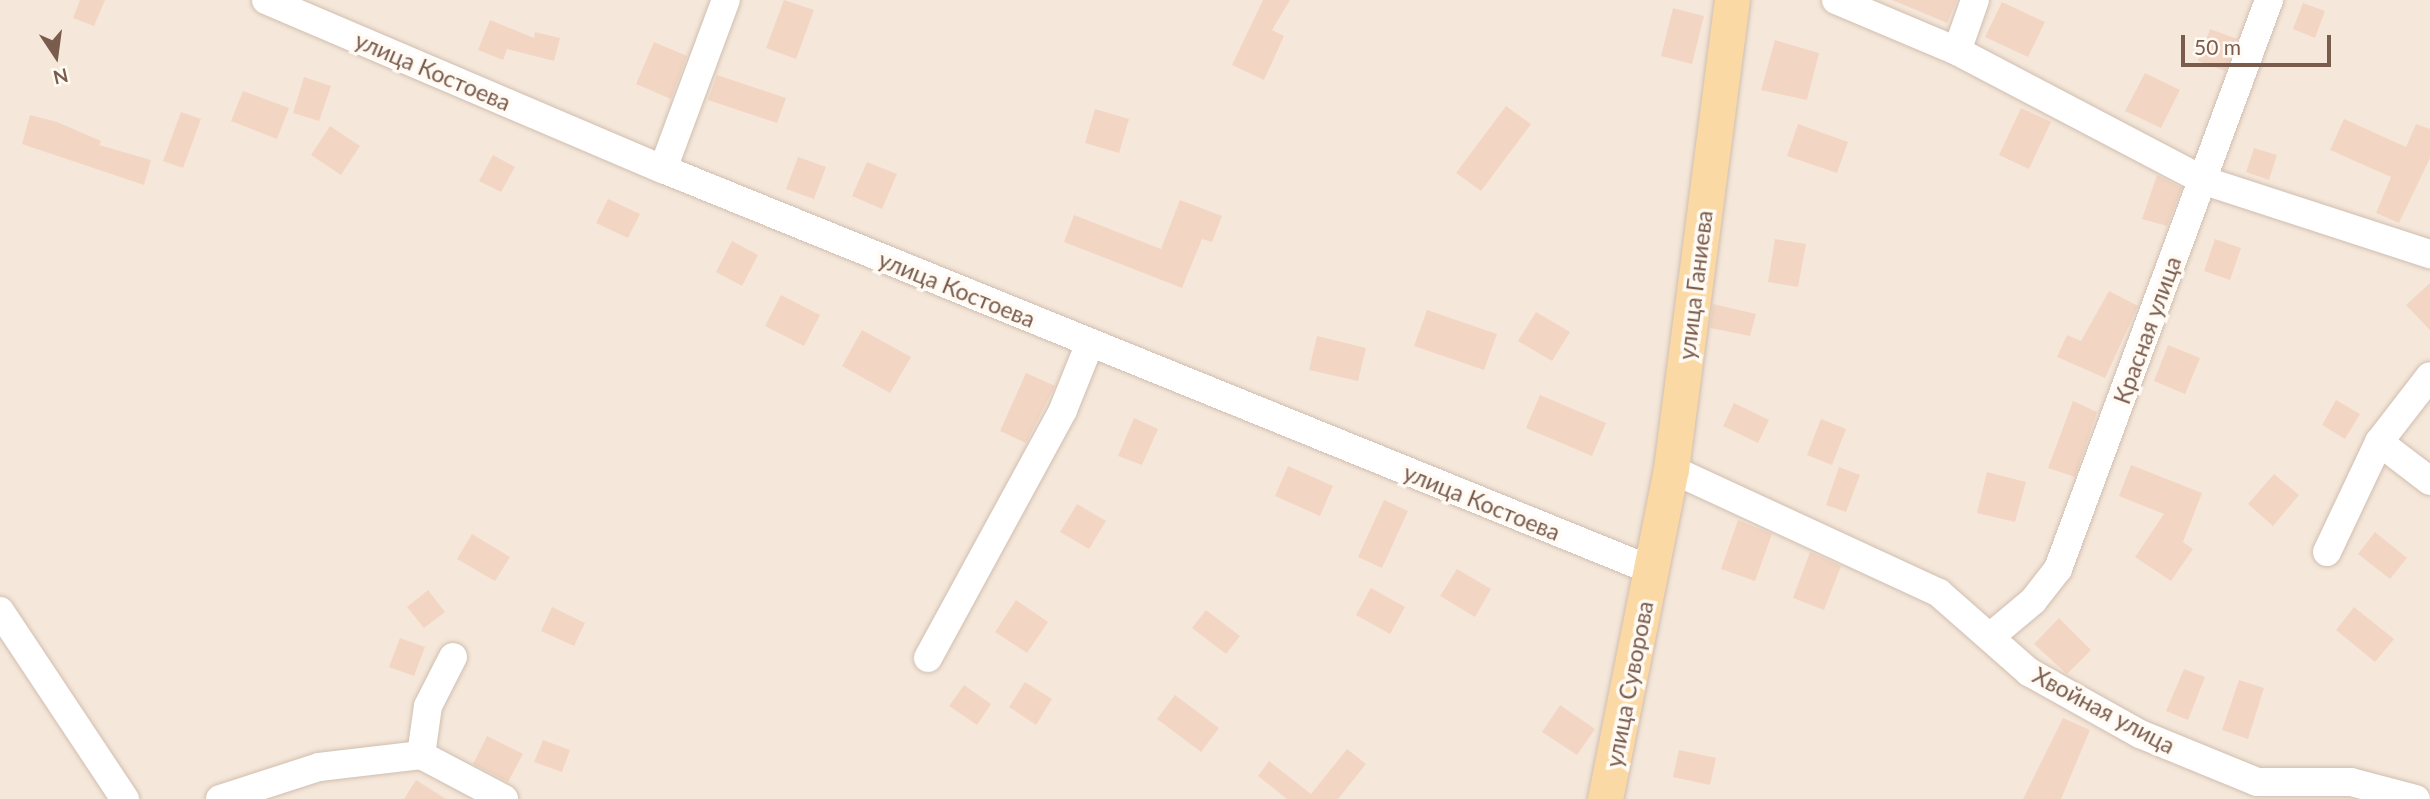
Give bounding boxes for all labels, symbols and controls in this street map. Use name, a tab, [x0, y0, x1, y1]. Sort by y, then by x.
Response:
north arrow	[21, 21, 91, 91]
scale bar	[2185, 21, 2336, 65]
street label: улица Костоева	[351, 26, 515, 116]
text: 50 m	[2194, 34, 2241, 59]
text: N	[51, 64, 71, 90]
street label: улица Ганиева	[1672, 209, 1718, 361]
street label: улица Костоева	[875, 245, 1039, 333]
street label: Красная улица	[2108, 252, 2186, 408]
street label: улица Костоева	[1400, 458, 1564, 546]
street label: улица Суворова	[1599, 599, 1659, 769]
street label: Хвойная улица	[2028, 661, 2180, 759]

